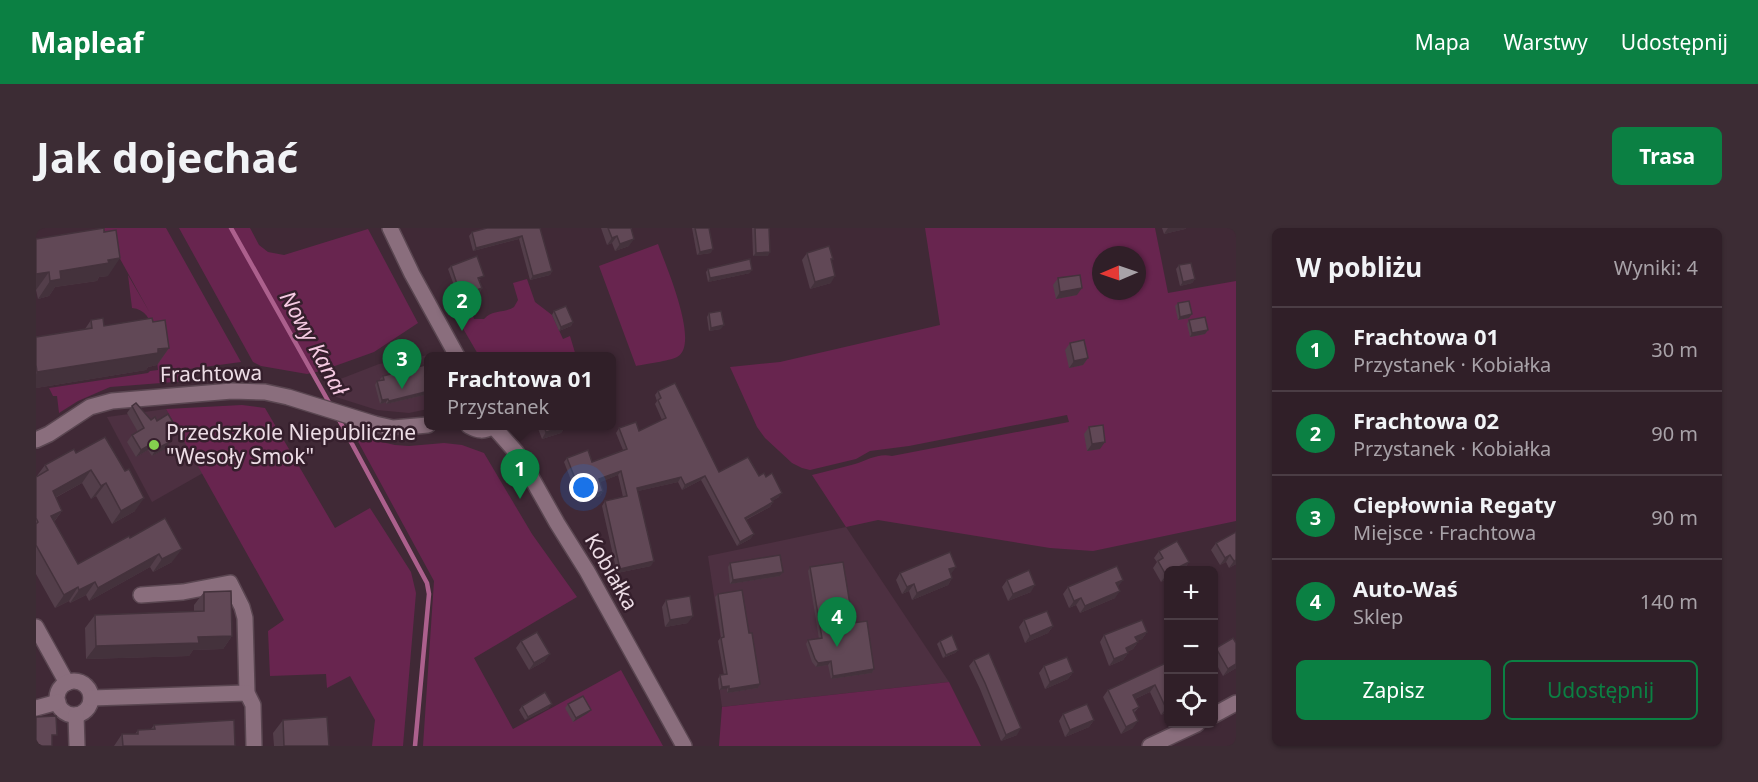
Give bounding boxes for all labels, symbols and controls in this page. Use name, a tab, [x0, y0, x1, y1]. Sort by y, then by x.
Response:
text: Mapleaf	[30, 23, 144, 61]
text: Mapa	[1415, 28, 1470, 56]
text: Warstwy	[1503, 28, 1588, 56]
text: Udostępnij	[1621, 28, 1728, 56]
button: Trasa	[1612, 127, 1722, 185]
text: Jak dojechać	[36, 128, 298, 185]
north arrow	[1092, 246, 1146, 300]
text: W pobliżu	[1296, 249, 1422, 285]
text: Wyniki: 4	[1614, 254, 1698, 281]
pin: 2	[442, 282, 482, 331]
water label: Nowy Kanał	[274, 285, 357, 401]
text: Frachtowa 01	[1353, 321, 1499, 351]
text: 1	[1310, 336, 1321, 363]
text: 30 m	[1651, 336, 1698, 363]
pin: 3	[382, 340, 422, 389]
text: Przystanek · Kobiałka	[1353, 351, 1551, 378]
popup	[424, 352, 616, 430]
street label: Frachtowa	[160, 358, 262, 388]
text: Frachtowa 01	[447, 363, 593, 393]
text: Przystanek	[447, 393, 549, 420]
text: Frachtowa 02	[1353, 405, 1499, 435]
place label: Przedszkole Niepubliczne "Wesoły Smok"	[166, 418, 416, 470]
text: 2	[1310, 420, 1321, 447]
text: 90 m	[1651, 420, 1698, 447]
text: Przystanek · Kobiałka	[1353, 435, 1551, 462]
marker: Przedszkole Niepubliczne "Wesoły Smok"	[147, 438, 161, 452]
pin: 1	[500, 450, 540, 499]
your location	[569, 473, 598, 502]
text: Ciepłownia Regaty	[1353, 489, 1556, 519]
text: 3	[1310, 504, 1321, 531]
text: 90 m	[1651, 504, 1698, 531]
text: Miejsce · Frachtowa	[1353, 519, 1536, 546]
street label: Kobiałka	[579, 528, 645, 615]
map controls	[1164, 566, 1218, 728]
button: +	[1164, 566, 1218, 620]
text: Auto-Waś	[1353, 573, 1458, 603]
text: 4	[1310, 588, 1321, 615]
text: 140 m	[1640, 588, 1698, 615]
pin: 4	[818, 598, 856, 647]
text: Sklep	[1353, 603, 1403, 630]
button: −	[1164, 620, 1218, 674]
button: Zapisz	[1296, 660, 1491, 720]
button: Udostępnij	[1503, 660, 1698, 720]
button: locate	[1164, 674, 1218, 728]

